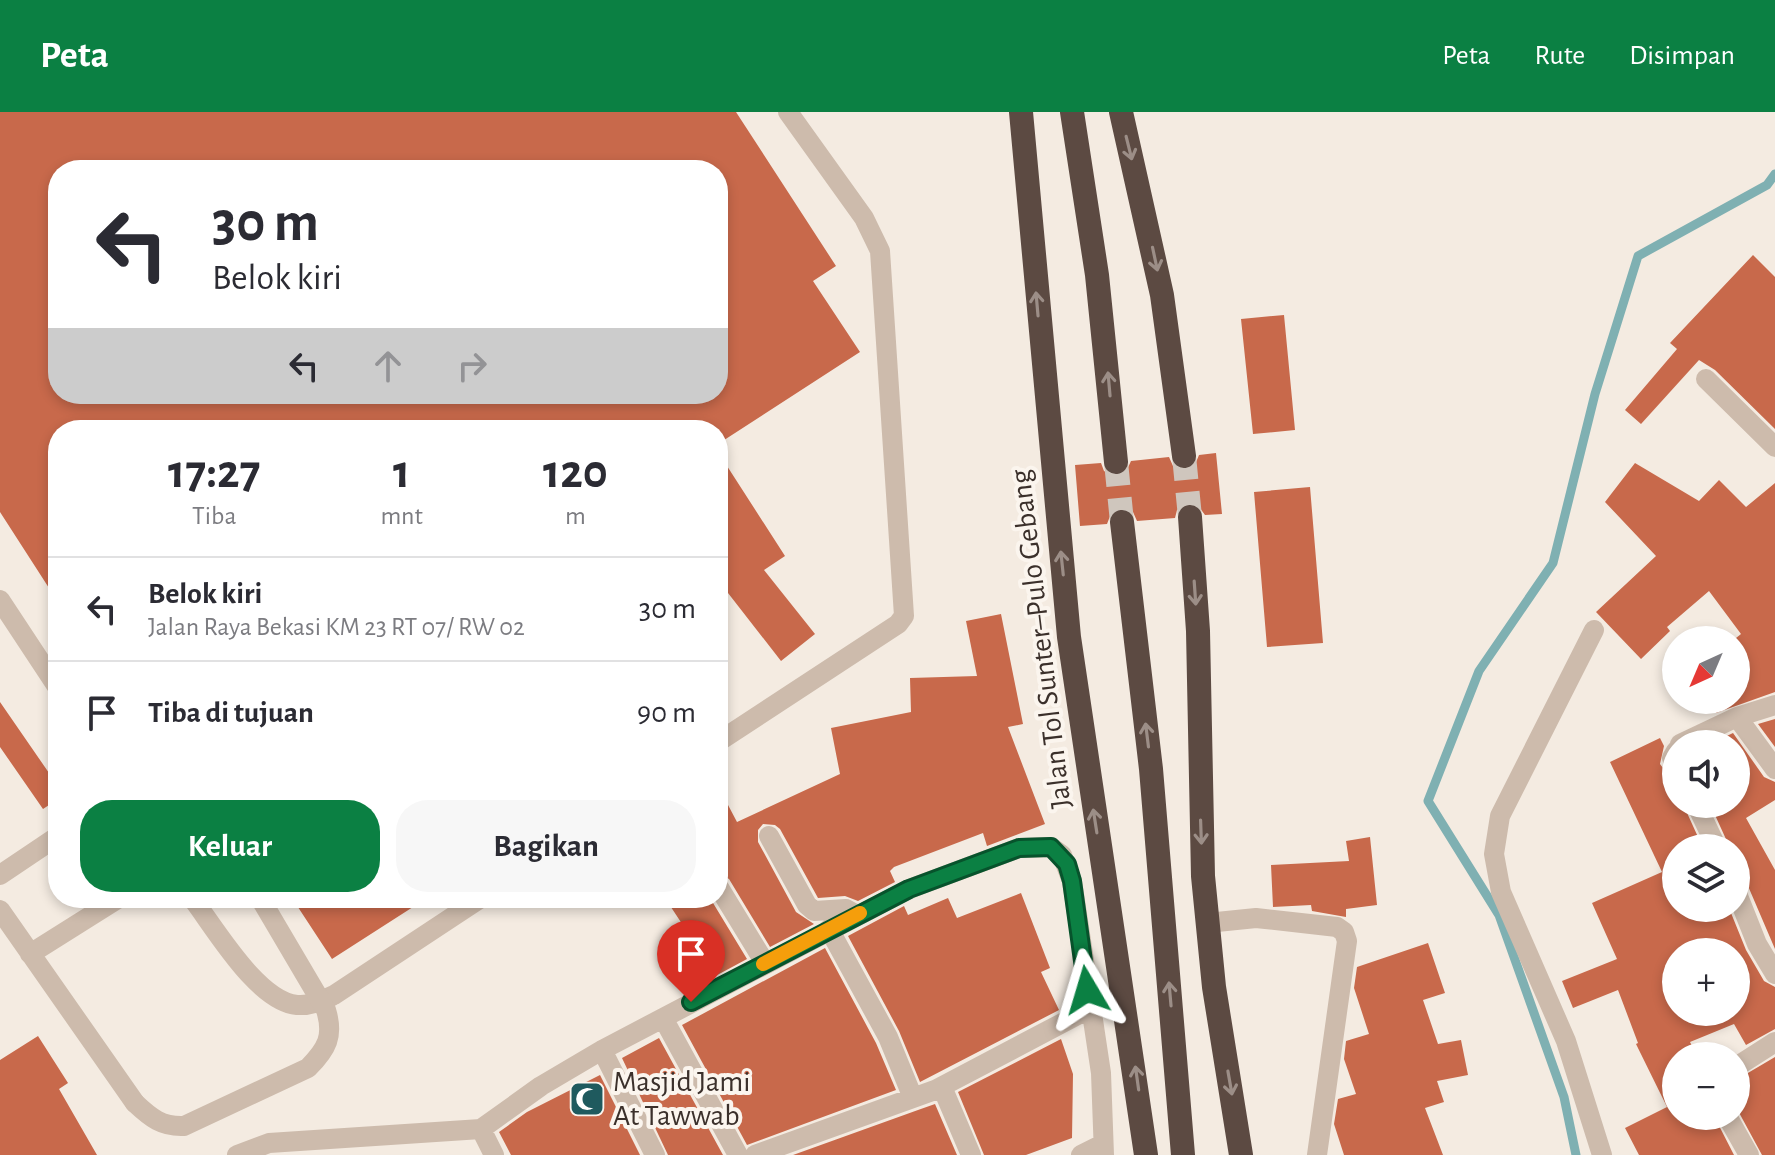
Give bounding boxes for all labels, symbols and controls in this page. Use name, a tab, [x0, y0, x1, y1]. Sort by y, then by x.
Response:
text: Peta	[40, 37, 109, 75]
text: Peta	[1442, 42, 1491, 70]
text: Rute	[1535, 42, 1585, 70]
text: Disimpan	[1629, 42, 1735, 70]
one-way arrow	[1123, 134, 1138, 160]
icon: left	[80, 192, 184, 296]
text: 30 m	[212, 195, 319, 251]
one-way arrow	[1148, 246, 1163, 272]
text: Belok kiri	[212, 260, 342, 296]
one-way arrow	[1029, 291, 1044, 318]
icon: left	[282, 344, 326, 388]
icon: ahead	[366, 344, 410, 388]
icon: right	[450, 344, 494, 388]
one-way arrow	[1101, 372, 1116, 398]
text: 17:27	[168, 449, 260, 497]
text: 1	[393, 449, 410, 497]
text: 120	[543, 449, 608, 497]
street label: Jalan Tol Sunter–Pulo Gebang	[1005, 467, 1077, 810]
text: Tiba	[192, 503, 237, 529]
text: mnt	[381, 503, 423, 529]
text: m	[565, 503, 586, 529]
one-way arrow	[1054, 550, 1069, 577]
text: Belok kiri	[148, 579, 262, 609]
one-way arrow	[1188, 579, 1203, 606]
icon: left	[80, 587, 124, 631]
text: 30 m	[639, 594, 696, 624]
text: Jalan Raya Bekasi KM 23 RT 07/ RW 02	[148, 614, 525, 640]
north arrow	[1662, 626, 1750, 714]
map controls	[1662, 626, 1750, 1130]
icon: arrive	[80, 691, 124, 735]
text: Tiba di tujuan	[148, 698, 314, 728]
text: 90 m	[637, 698, 696, 728]
one-way arrow	[1139, 722, 1154, 749]
button: sound	[1662, 730, 1750, 818]
button: Keluar	[80, 800, 380, 892]
button: Bagikan	[396, 800, 696, 892]
one-way arrow	[1087, 809, 1102, 834]
one-way arrow	[1194, 818, 1209, 845]
button: layers	[1662, 834, 1750, 922]
pin	[657, 920, 725, 1002]
icon: arrive	[669, 932, 713, 976]
button: +	[1662, 938, 1750, 1026]
position arrow	[1045, 948, 1129, 1032]
one-way arrow	[1162, 981, 1177, 1007]
button: −	[1662, 1042, 1750, 1130]
one-way arrow	[1129, 1065, 1144, 1091]
place label: Masjid Jami At Tawwab	[613, 1067, 751, 1131]
one-way arrow	[1223, 1070, 1238, 1096]
mosque icon: Masjid Jami At Tawwab	[568, 1080, 606, 1118]

